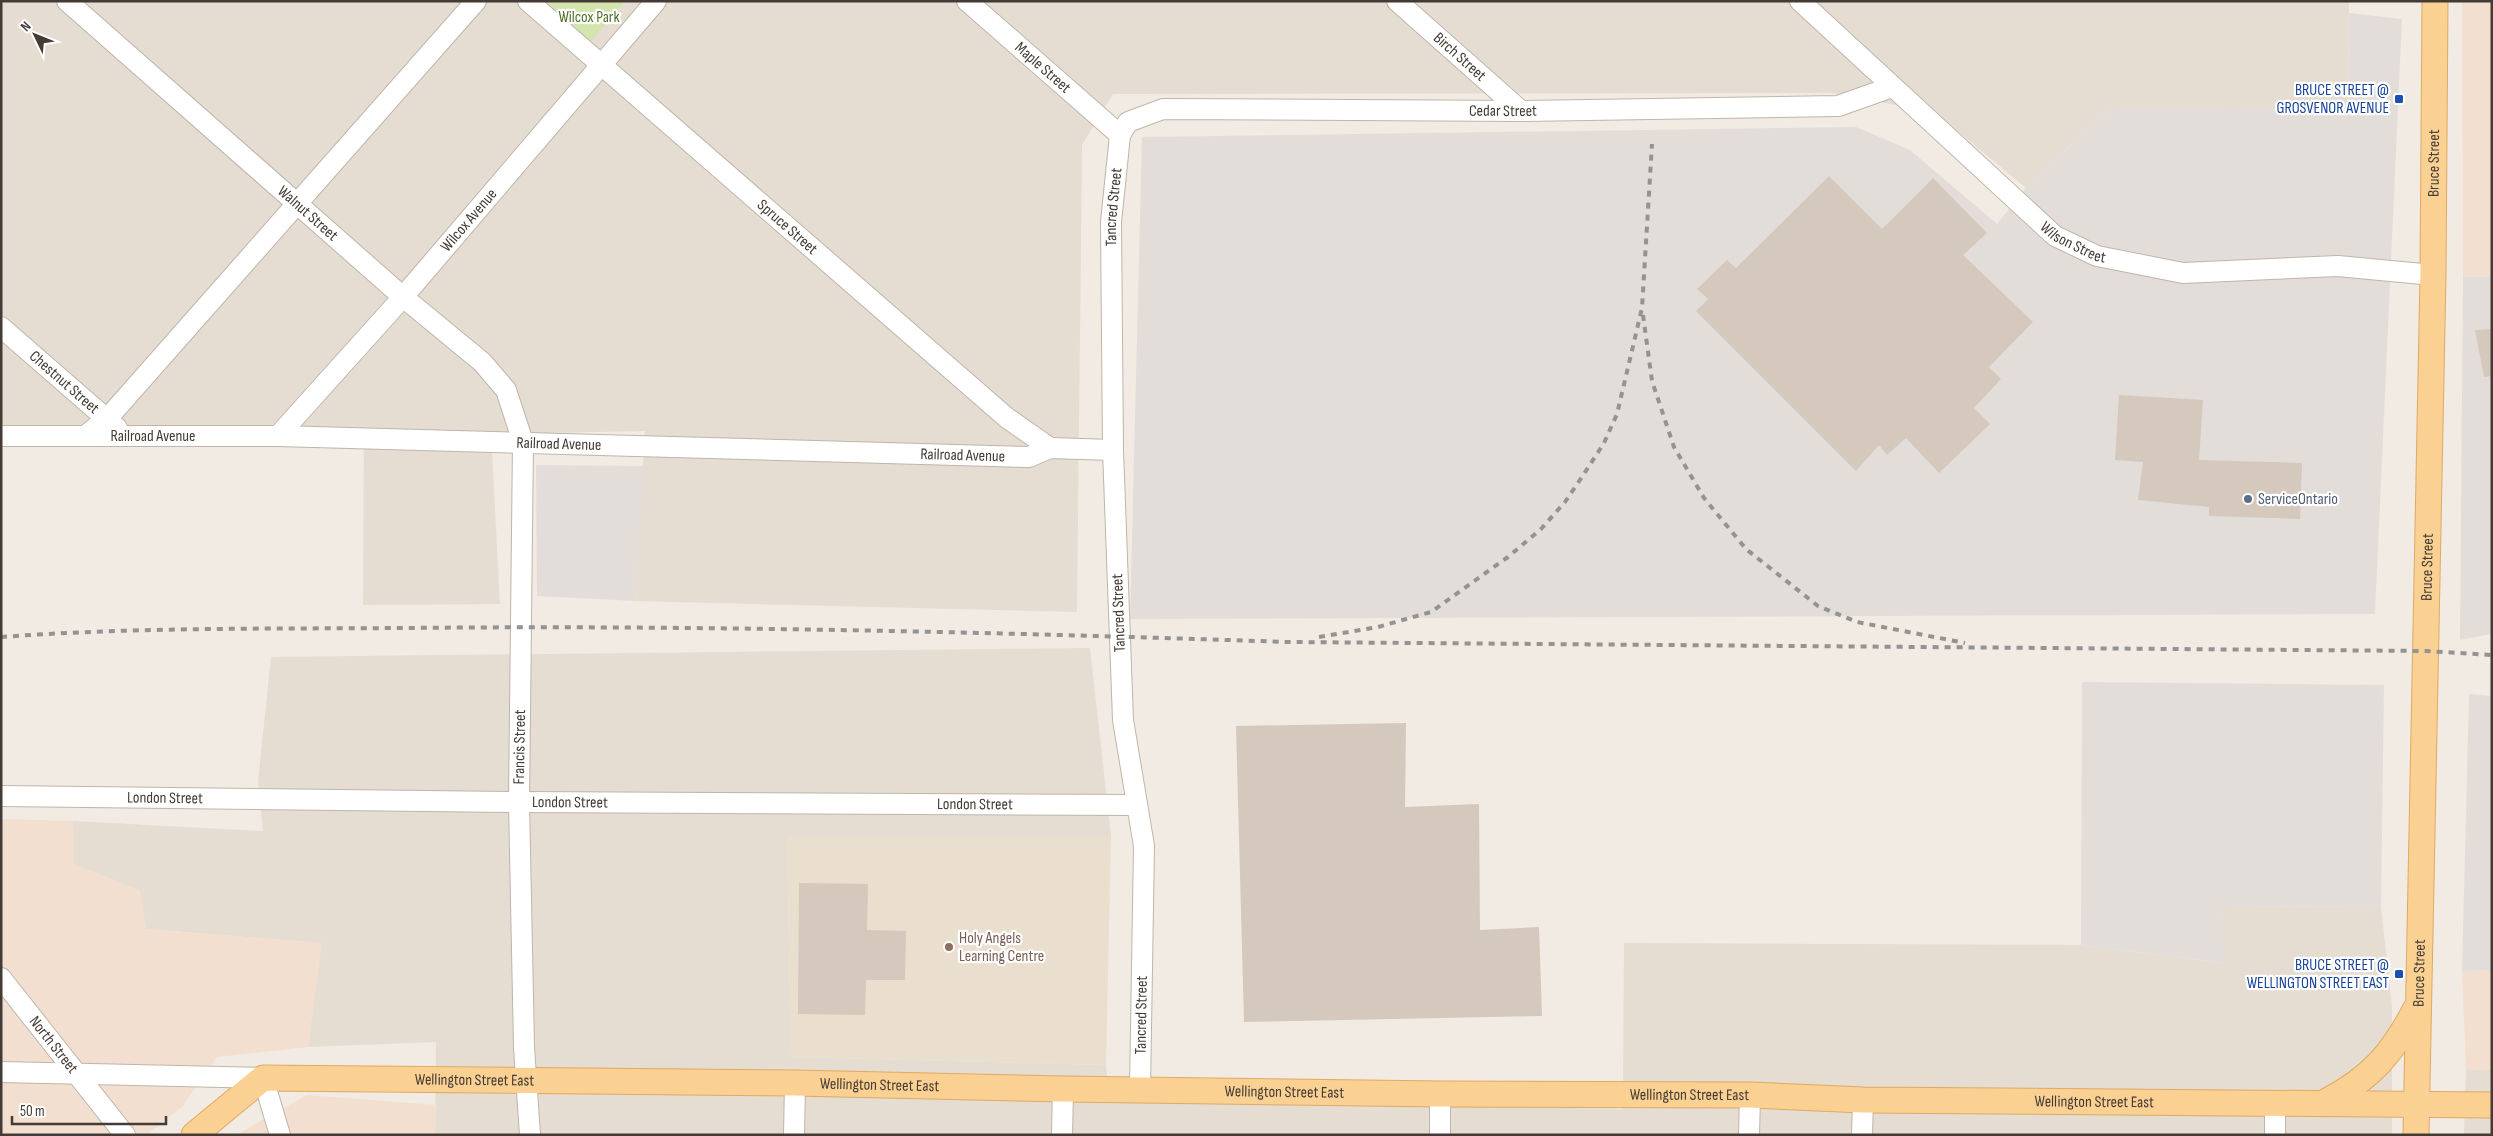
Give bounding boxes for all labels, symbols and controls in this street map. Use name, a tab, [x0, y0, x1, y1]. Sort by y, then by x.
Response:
park label: Wilcox Park	[558, 8, 620, 27]
north arrow	[10, 10, 60, 60]
text: N	[17, 18, 35, 35]
street label: Birch Street	[1430, 28, 1490, 85]
street label: Maple Street	[1011, 38, 1075, 97]
place label: BRUCE STREET @ GROSVENOR AVENUE	[2276, 81, 2389, 118]
marker: BRUCE STREET @ GROSVENOR AVENUE	[2393, 93, 2405, 105]
street label: Cedar Street	[1469, 101, 1537, 121]
street label: Bruce Street	[2424, 129, 2444, 197]
street label: Tancred Street	[1101, 167, 1126, 246]
street label: Walnut Street	[274, 182, 342, 245]
street label: Wilcox Avenue	[436, 185, 501, 256]
street label: Spruce Street	[753, 195, 822, 258]
street label: Wilson Street	[2036, 218, 2107, 267]
street label: Chestnut Street	[25, 347, 103, 418]
street label: Railroad Avenue	[111, 427, 195, 446]
street label: Railroad Avenue	[516, 433, 602, 455]
street label: Railroad Avenue	[920, 444, 1005, 466]
place label: ServiceOntario	[2258, 490, 2338, 509]
marker: ServiceOntario	[2242, 493, 2254, 505]
street label: Bruce Street	[2417, 533, 2437, 601]
street label: Tancred Street	[1108, 573, 1130, 653]
street label: Francis Street	[510, 709, 530, 785]
street label: London Street	[127, 788, 203, 808]
street label: London Street	[532, 793, 608, 812]
street label: London Street	[937, 795, 1013, 814]
place label: Holy Angels Learning Centre	[959, 929, 1044, 966]
street label: Bruce Street	[2409, 939, 2429, 1007]
marker: Holy Angels Learning Centre	[943, 941, 955, 953]
place label: BRUCE STREET @ WELLINGTON STREET EAST	[2247, 956, 2389, 993]
marker: BRUCE STREET @ WELLINGTON STREET EAST	[2393, 968, 2405, 980]
street label: Tancred Street	[1131, 975, 1151, 1054]
street label: North Street	[25, 1012, 82, 1077]
street label: Wellington Street East	[415, 1070, 534, 1090]
street label: Wellington Street East	[820, 1074, 939, 1096]
street label: Wellington Street East	[1225, 1082, 1344, 1102]
street label: Wellington Street East	[1630, 1085, 1749, 1104]
street label: Wellington Street East	[2034, 1092, 2154, 1112]
scale bar	[12, 1094, 166, 1126]
text: 50 m	[20, 1102, 45, 1121]

